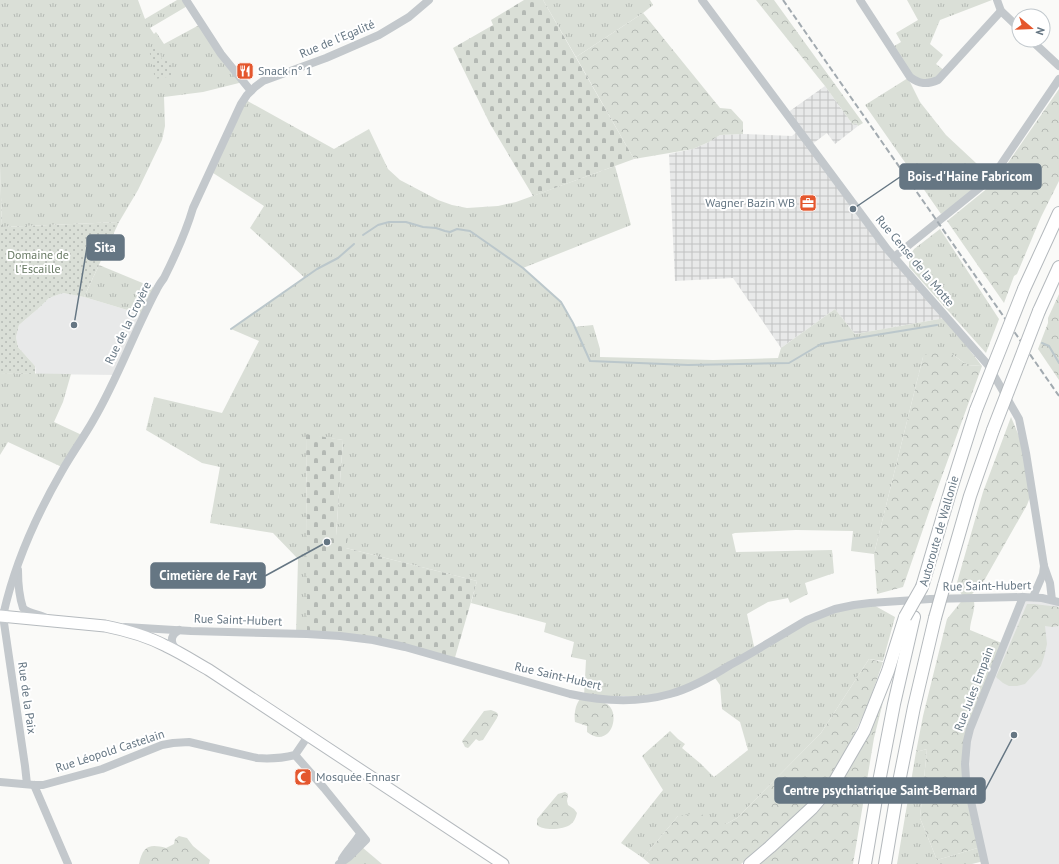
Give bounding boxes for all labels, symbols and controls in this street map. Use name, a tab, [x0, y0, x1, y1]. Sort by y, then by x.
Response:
north arrow	[1011, 8, 1051, 48]
street label: Rue de l'Egalité	[297, 16, 377, 61]
text: N	[1033, 26, 1048, 37]
restaurant icon: Snack n° 1	[235, 61, 255, 81]
place label: Snack n° 1	[258, 63, 312, 78]
callout: Bois-d'Haine Fabricom	[900, 164, 1041, 189]
text: Bois-d'Haine Fabricom	[908, 168, 1032, 185]
office icon: Wagner Bazin WB	[798, 193, 818, 213]
place label: Wagner Bazin WB	[705, 195, 795, 210]
street label: Rue Cense de la Motte	[873, 212, 958, 309]
callout: Sita	[87, 235, 124, 260]
text: Sita	[94, 239, 116, 256]
park label: Domaine de l'Escaille	[7, 247, 69, 276]
street label: Rue de la Croyère	[101, 279, 154, 366]
street label: Autoroute de Wallonie	[916, 474, 961, 588]
callout: Cimetière de Fayt	[151, 563, 265, 588]
text: Cimetière de Fayt	[159, 567, 257, 584]
street label: Rue Saint-Hubert	[943, 577, 1031, 594]
street label: Rue Saint-Hubert	[194, 610, 283, 629]
street label: Rue Jules Empain	[951, 645, 996, 733]
street label: Rue Saint-Hubert	[513, 658, 603, 693]
street label: Rue de la Paix	[15, 661, 40, 735]
street label: Rue Léopold Castelain	[53, 726, 166, 775]
mosque icon: Mosquée Ennasr	[293, 767, 313, 787]
place label: Mosquée Ennasr	[316, 769, 400, 784]
callout: Centre psychiatrique Saint-Bernard	[775, 778, 985, 803]
text: Centre psychiatrique Saint-Bernard	[783, 782, 977, 799]

